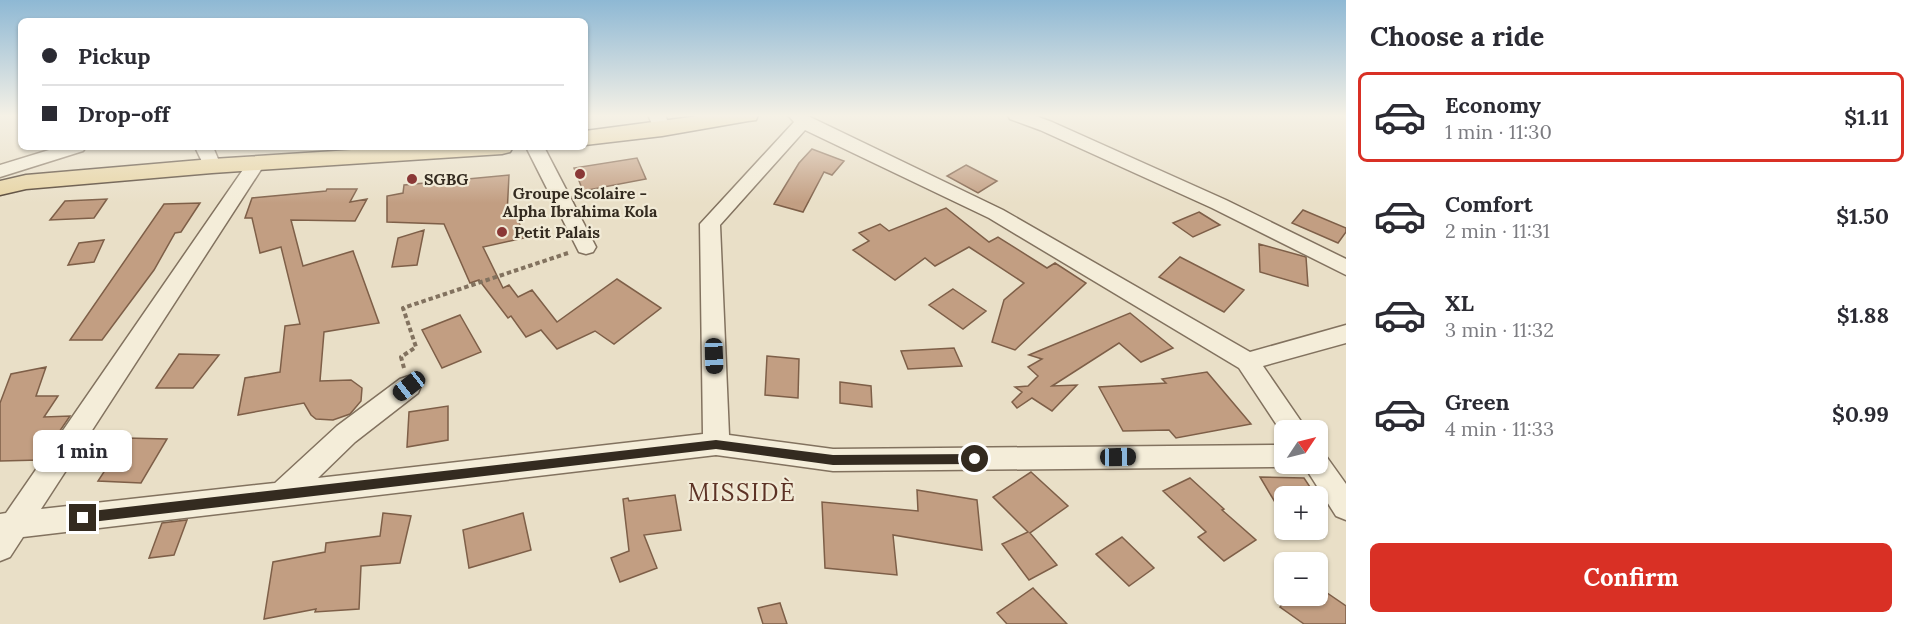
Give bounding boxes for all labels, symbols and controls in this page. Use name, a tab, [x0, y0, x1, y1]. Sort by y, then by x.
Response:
text: Choose a ride	[1370, 19, 1544, 53]
text: Pickup	[78, 42, 151, 70]
icon: car	[1373, 90, 1427, 144]
text: Economy	[1445, 91, 1541, 119]
text: Drop-off	[78, 100, 170, 128]
text: $1.11	[1844, 103, 1889, 131]
text: 1 min · 11:30	[1445, 119, 1552, 144]
marker: Groupe Scolaire - Alpha Ibrahima Kola	[573, 167, 587, 181]
place label: SGBG	[424, 169, 468, 189]
marker: SGBG	[405, 172, 419, 186]
place label: Groupe Scolaire - Alpha Ibrahima Kola	[503, 183, 658, 221]
icon: car	[1373, 189, 1427, 243]
text: Comfort	[1445, 190, 1533, 218]
text: $1.50	[1836, 202, 1889, 230]
text: 2 min · 11:31	[1445, 218, 1550, 243]
place label: Petit Palais	[514, 222, 600, 242]
marker: Petit Palais	[495, 225, 509, 239]
icon: car	[1373, 288, 1427, 342]
text: XL	[1445, 289, 1474, 317]
text: $1.88	[1837, 301, 1889, 329]
text: 3 min · 11:32	[1445, 317, 1554, 342]
car	[704, 338, 724, 374]
car	[389, 368, 429, 404]
icon: car	[1373, 387, 1427, 441]
text: Green	[1445, 388, 1510, 416]
text: $0.99	[1832, 400, 1889, 428]
text: 4 min · 11:33	[1445, 416, 1554, 441]
north arrow	[1274, 420, 1328, 474]
map controls	[1274, 420, 1328, 606]
callout: 1 min	[34, 431, 132, 473]
text: 1 min	[57, 438, 108, 463]
route start	[961, 445, 988, 472]
car	[1100, 448, 1136, 466]
district label: MISSIDÈ	[688, 477, 796, 508]
button: +	[1274, 486, 1328, 540]
route end	[69, 504, 96, 531]
button: Confirm	[1370, 543, 1892, 612]
button: −	[1274, 552, 1328, 606]

